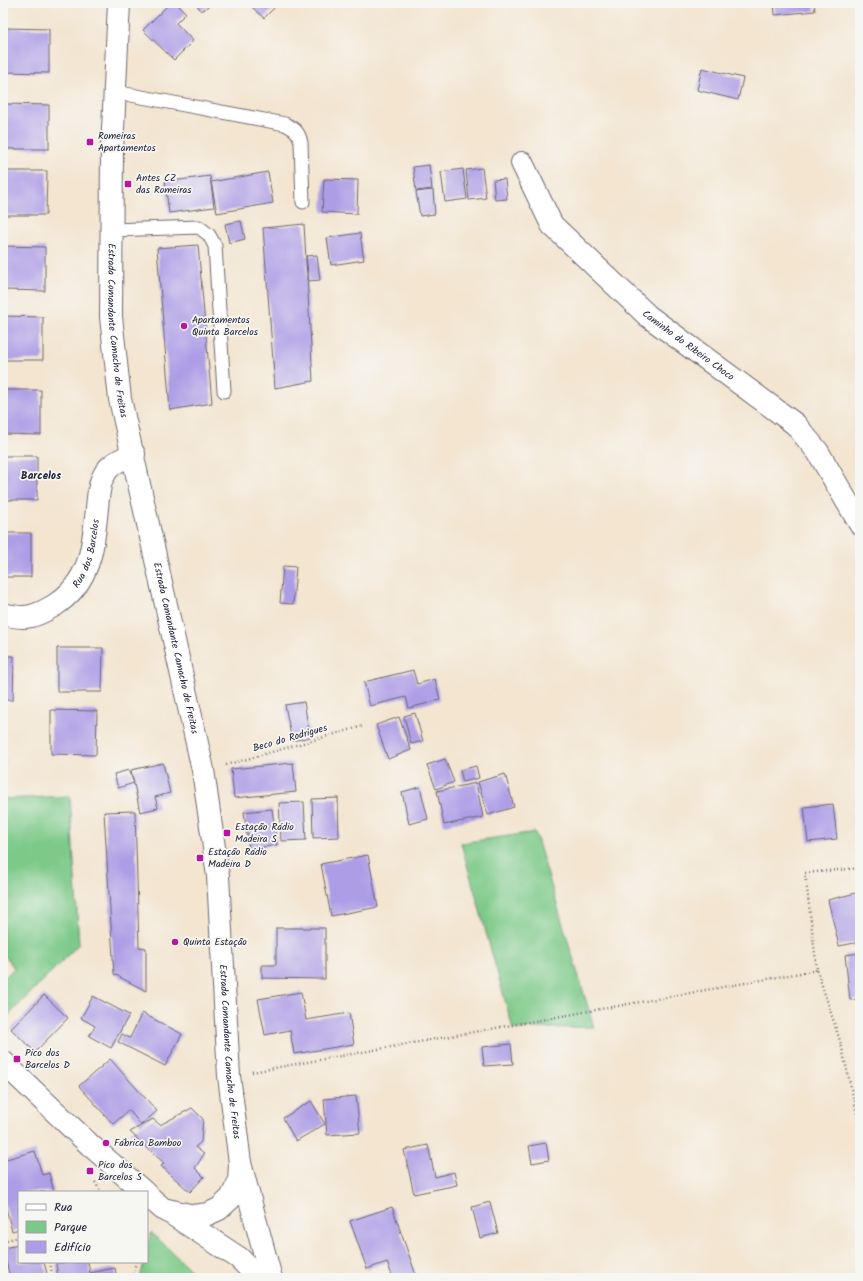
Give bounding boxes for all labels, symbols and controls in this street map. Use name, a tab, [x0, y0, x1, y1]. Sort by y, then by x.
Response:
place label: Romeiras Apartamentos	[98, 128, 157, 156]
marker: Romeiras Apartamentos	[85, 137, 95, 147]
place label: Antes CZ das Romeiras	[136, 170, 192, 198]
marker: Antes CZ das Romeiras	[123, 179, 133, 189]
street label: Estrada Comandante Camacho de Freitas	[103, 243, 132, 420]
street label: Caminho do Ribeiro Choco	[638, 306, 738, 385]
place label: Apartamentos Quinta Barcelos	[192, 312, 259, 340]
marker: Apartamentos Quinta Barcelos	[179, 321, 189, 331]
district label: Barcelos	[21, 467, 62, 485]
street label: Rua dos Barcelos	[69, 518, 104, 591]
street label: Estrada Comandante Camacho de Freitas	[149, 561, 203, 736]
street label: Beco do Rodrigues	[251, 720, 330, 756]
place label: Estação Rádio Madeira S	[235, 819, 294, 847]
marker: Estação Rádio Madeira S	[222, 828, 232, 838]
place label: Estação Rádio Madeira D	[208, 844, 267, 872]
marker: Estação Rádio Madeira D	[195, 853, 205, 863]
place label: Quinta Estação	[183, 934, 247, 950]
marker: Quinta Estação	[170, 937, 180, 947]
street label: Estrada Comandante Camacho de Freitas	[215, 964, 245, 1141]
place label: Pico dos Barcelos D	[25, 1045, 71, 1073]
marker: Pico dos Barcelos D	[12, 1054, 22, 1064]
place label: Fábrica Bamboo	[114, 1135, 182, 1151]
marker: Fábrica Bamboo	[101, 1138, 111, 1148]
place label: Pico dos Barcelos S	[98, 1157, 143, 1185]
marker: Pico dos Barcelos S	[85, 1166, 95, 1176]
legend	[18, 1191, 148, 1263]
text: Rua	[54, 1198, 73, 1217]
text: Parque	[54, 1218, 88, 1237]
text: Edifício	[54, 1238, 91, 1257]

